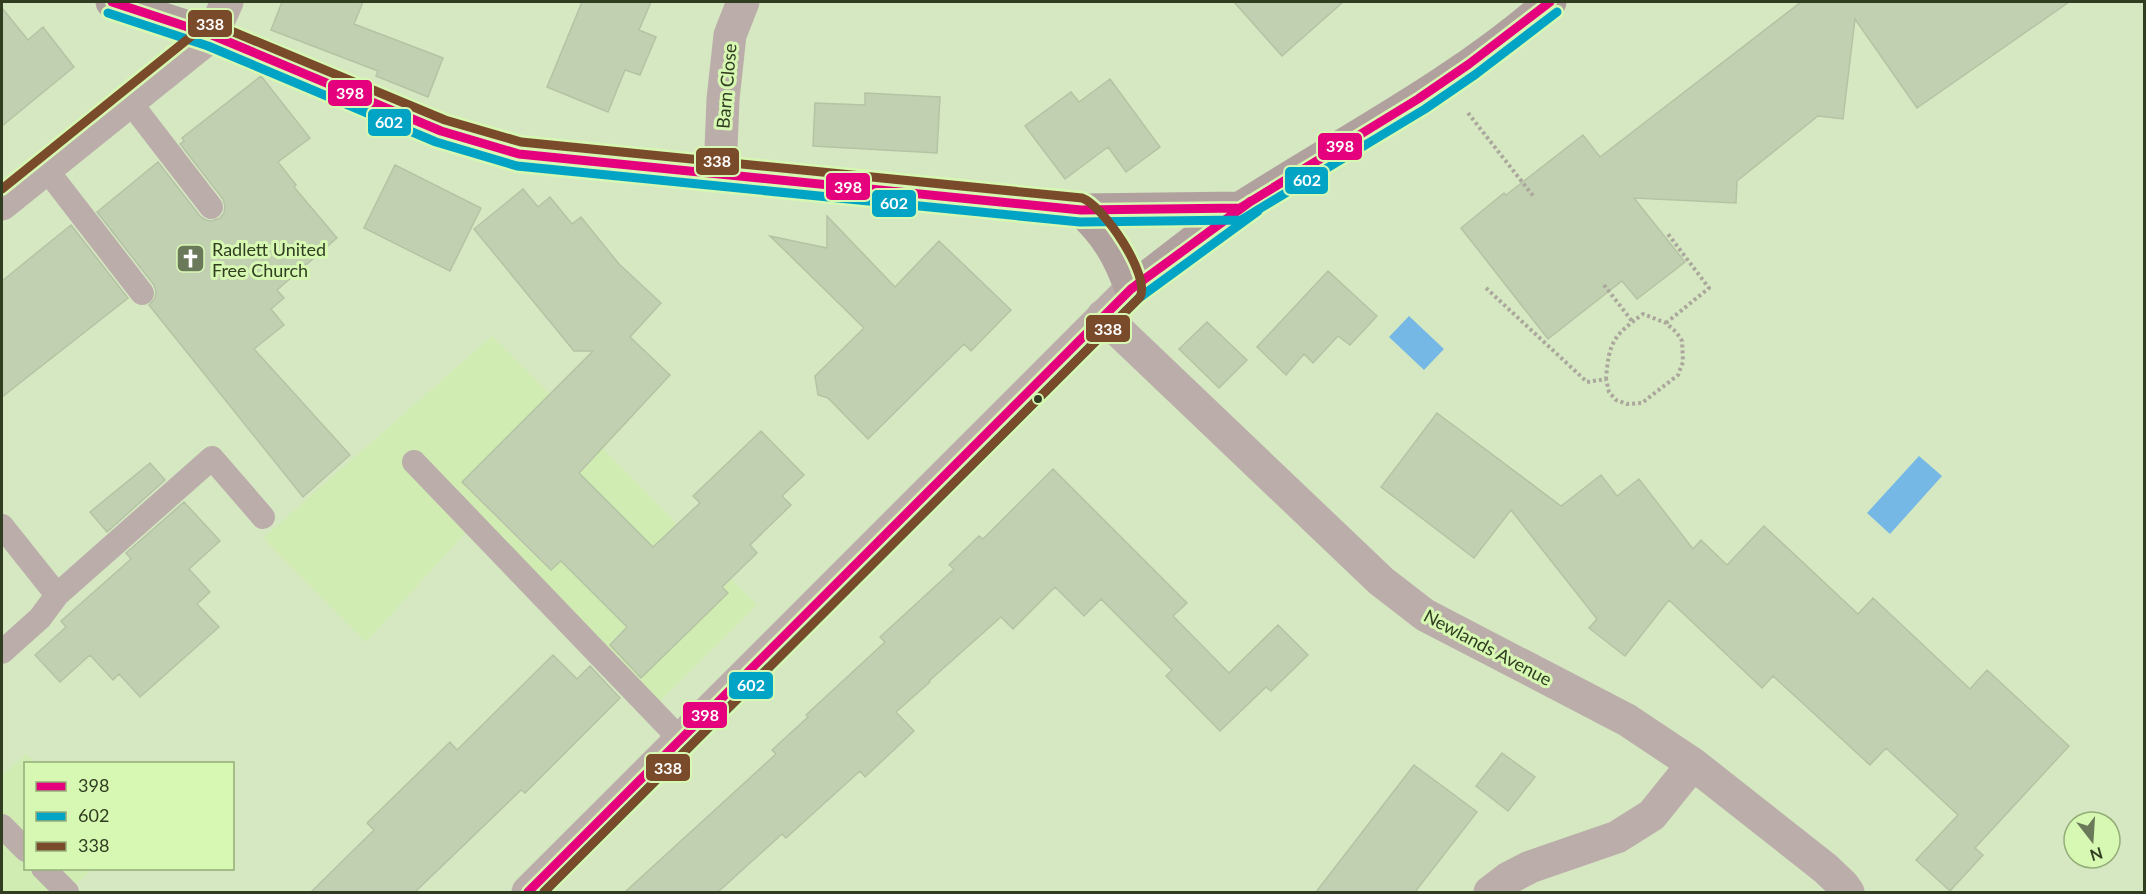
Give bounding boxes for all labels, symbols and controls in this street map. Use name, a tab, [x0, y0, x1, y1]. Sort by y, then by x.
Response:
line badge: 338	[187, 9, 233, 38]
text: 338	[196, 14, 224, 33]
street label: Barn Close	[711, 42, 741, 130]
line badge: 398	[327, 79, 373, 107]
text: 398	[336, 83, 364, 102]
line badge: 602	[367, 108, 412, 137]
text: 602	[375, 112, 403, 131]
line badge: 398	[1317, 132, 1363, 161]
text: 398	[1326, 136, 1354, 155]
line badge: 338	[695, 147, 740, 176]
text: 338	[703, 151, 731, 170]
line badge: 602	[1284, 166, 1329, 195]
text: 602	[1293, 170, 1321, 189]
line badge: 398	[825, 172, 871, 201]
text: 398	[834, 177, 862, 196]
line badge: 602	[871, 189, 917, 218]
text: 602	[880, 193, 908, 212]
place label: Radlett United Free Church	[212, 238, 326, 281]
church icon: Radlett United Free Church	[175, 243, 207, 275]
line badge: 338	[1085, 314, 1131, 343]
text: 338	[1094, 319, 1122, 338]
unlabelled marker	[1032, 393, 1044, 405]
street label: Newlands Avenue	[1420, 604, 1556, 690]
line badge: 602	[728, 671, 774, 700]
text: 602	[737, 675, 765, 694]
line badge: 398	[682, 701, 728, 729]
text: 398	[691, 705, 719, 724]
line badge: 338	[645, 753, 691, 782]
text: 338	[654, 758, 682, 777]
legend	[24, 762, 234, 870]
text: 398	[78, 774, 109, 796]
text: 602	[78, 804, 109, 826]
north arrow	[2062, 810, 2122, 870]
text: 338	[78, 834, 109, 856]
text: N	[2088, 844, 2105, 866]

